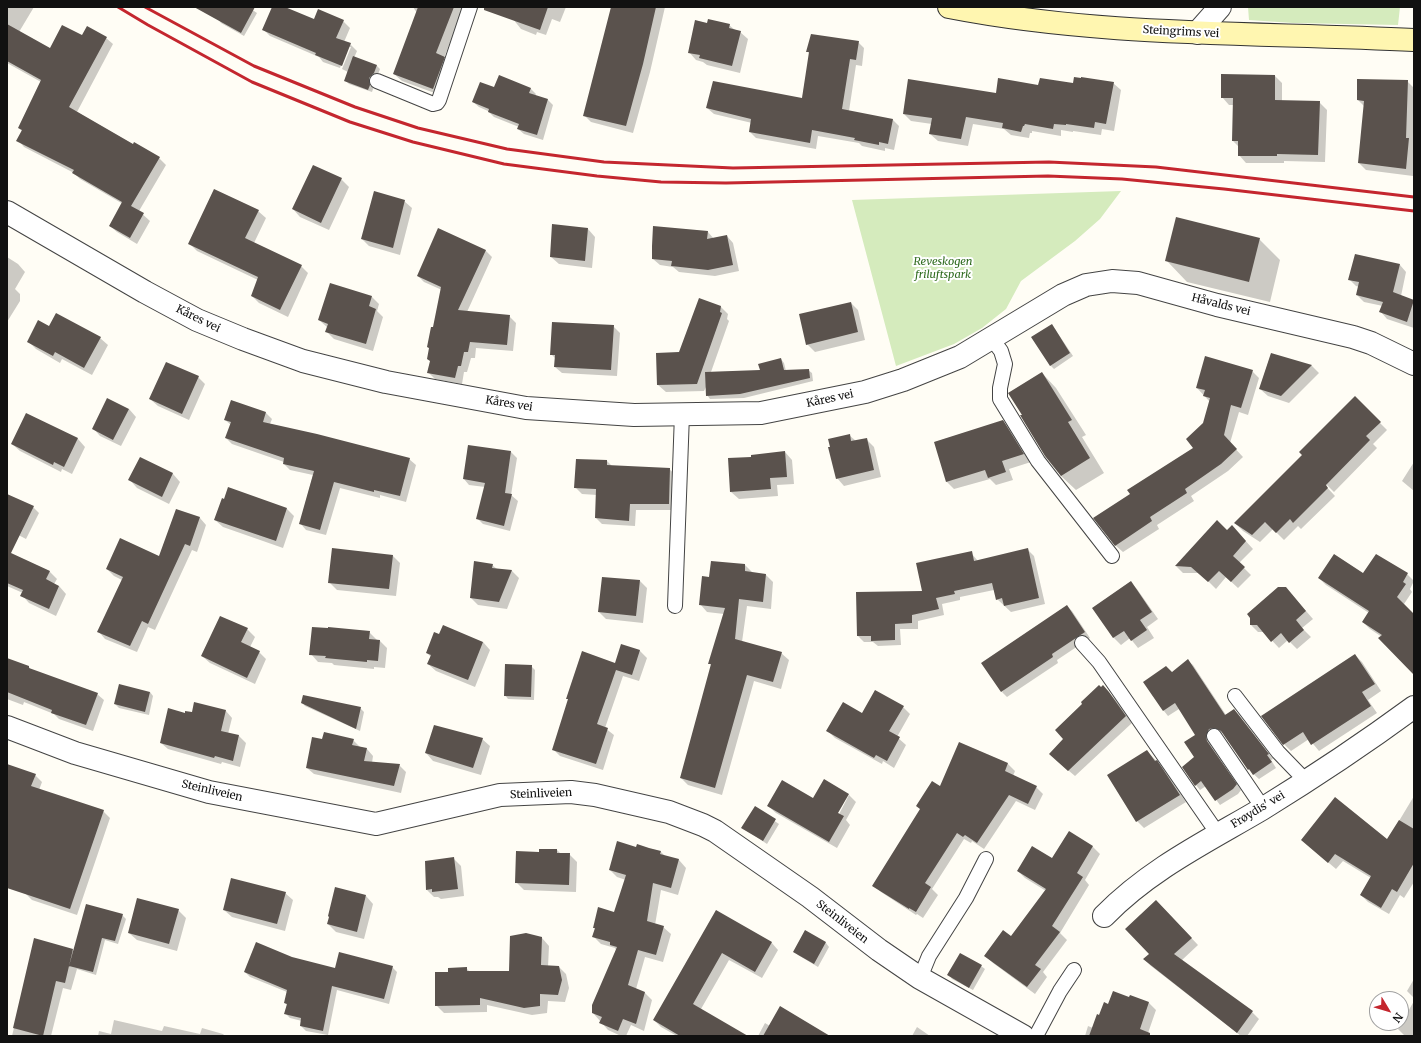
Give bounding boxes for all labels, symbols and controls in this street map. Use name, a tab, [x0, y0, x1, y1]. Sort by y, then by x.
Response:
street label: Steingrims vei	[1142, 23, 1220, 41]
park label: Reveskogen friluftspark	[914, 255, 972, 281]
street label: Håvalds vei	[1190, 291, 1252, 319]
street label: Kåres vei	[174, 303, 222, 335]
street label: Kåres vei	[805, 388, 855, 410]
street label: Kåres vei	[484, 394, 534, 414]
street label: Steinliveien	[180, 778, 244, 804]
street label: Steinliveien	[510, 786, 572, 802]
street label: Frøydis' vei	[1229, 789, 1287, 831]
street label: Steinliveien	[813, 898, 871, 946]
north arrow	[1369, 991, 1409, 1031]
text: N	[1389, 1010, 1406, 1026]

